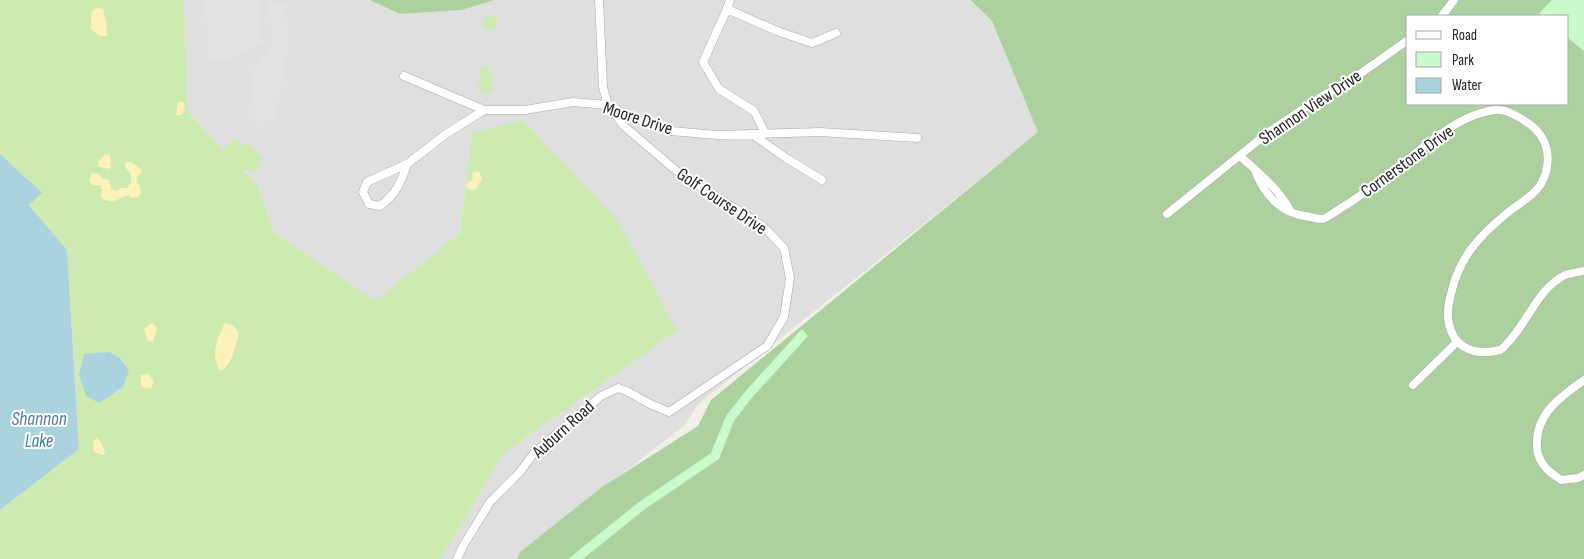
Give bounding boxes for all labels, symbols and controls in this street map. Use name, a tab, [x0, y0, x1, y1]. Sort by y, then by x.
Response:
legend	[1406, 15, 1569, 105]
text: Road	[1452, 26, 1477, 45]
text: Park	[1452, 51, 1474, 70]
street label: Shannon View Drive	[1255, 65, 1365, 149]
text: Water	[1452, 76, 1483, 95]
street label: Moore Drive	[600, 97, 675, 140]
street label: Cornerstone Drive	[1357, 121, 1458, 202]
street label: Golf Course Drive	[673, 164, 771, 239]
street label: Auburn Road	[527, 396, 599, 463]
water label: Shannon Lake	[11, 408, 67, 453]

